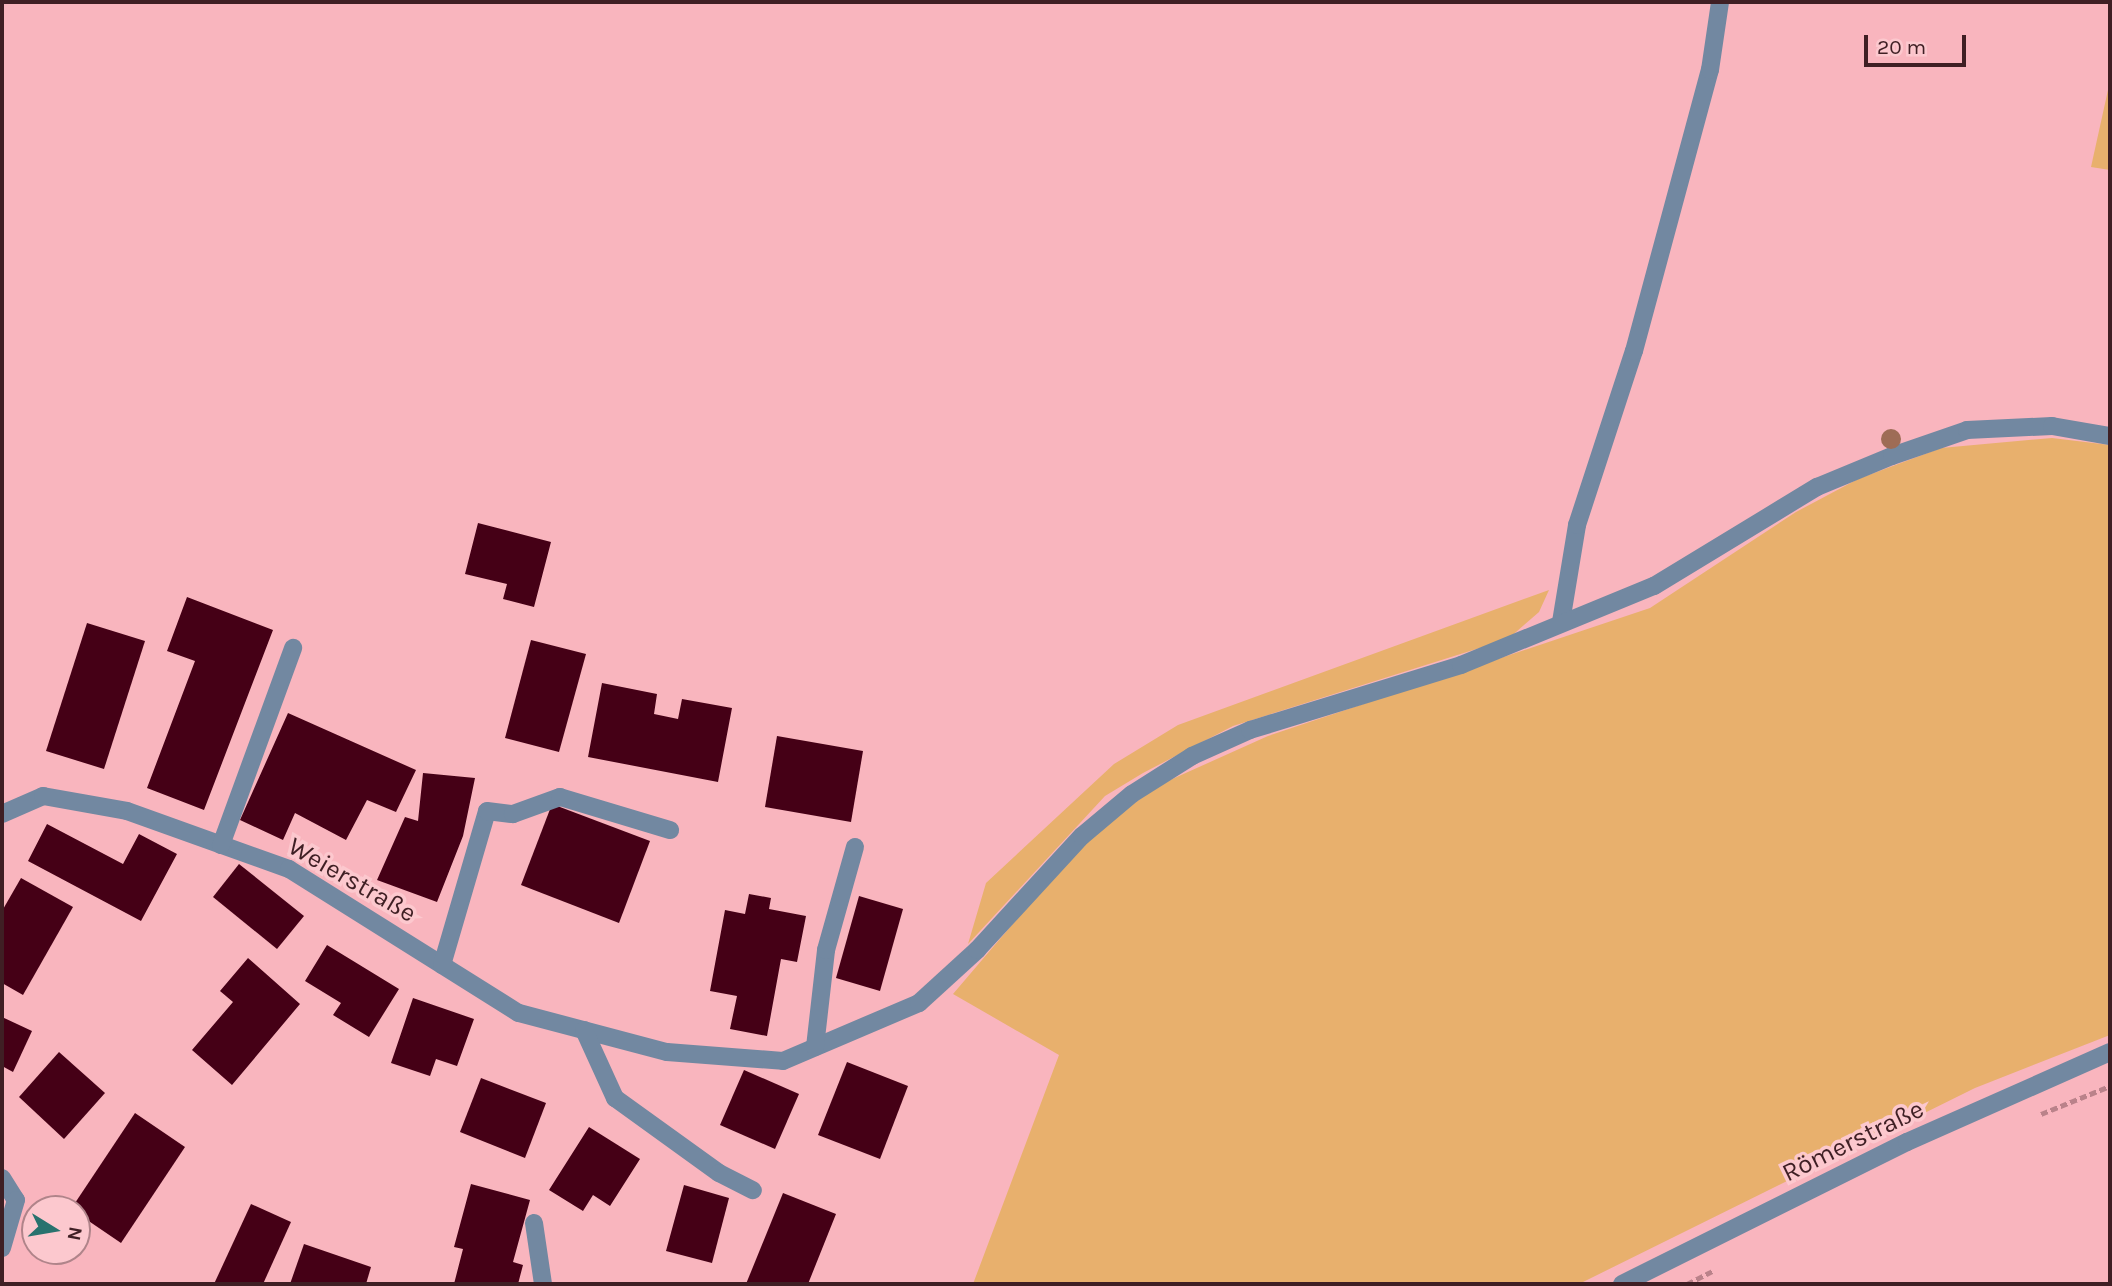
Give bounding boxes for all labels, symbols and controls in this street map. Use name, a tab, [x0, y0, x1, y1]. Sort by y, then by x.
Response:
scale bar	[1867, 21, 1968, 65]
text: 20 m	[1877, 35, 1926, 59]
street label: Weierstraße	[282, 831, 422, 929]
street label: Römerstraße	[1777, 1093, 1929, 1189]
north arrow	[21, 1195, 91, 1265]
text: N	[63, 1225, 87, 1242]

